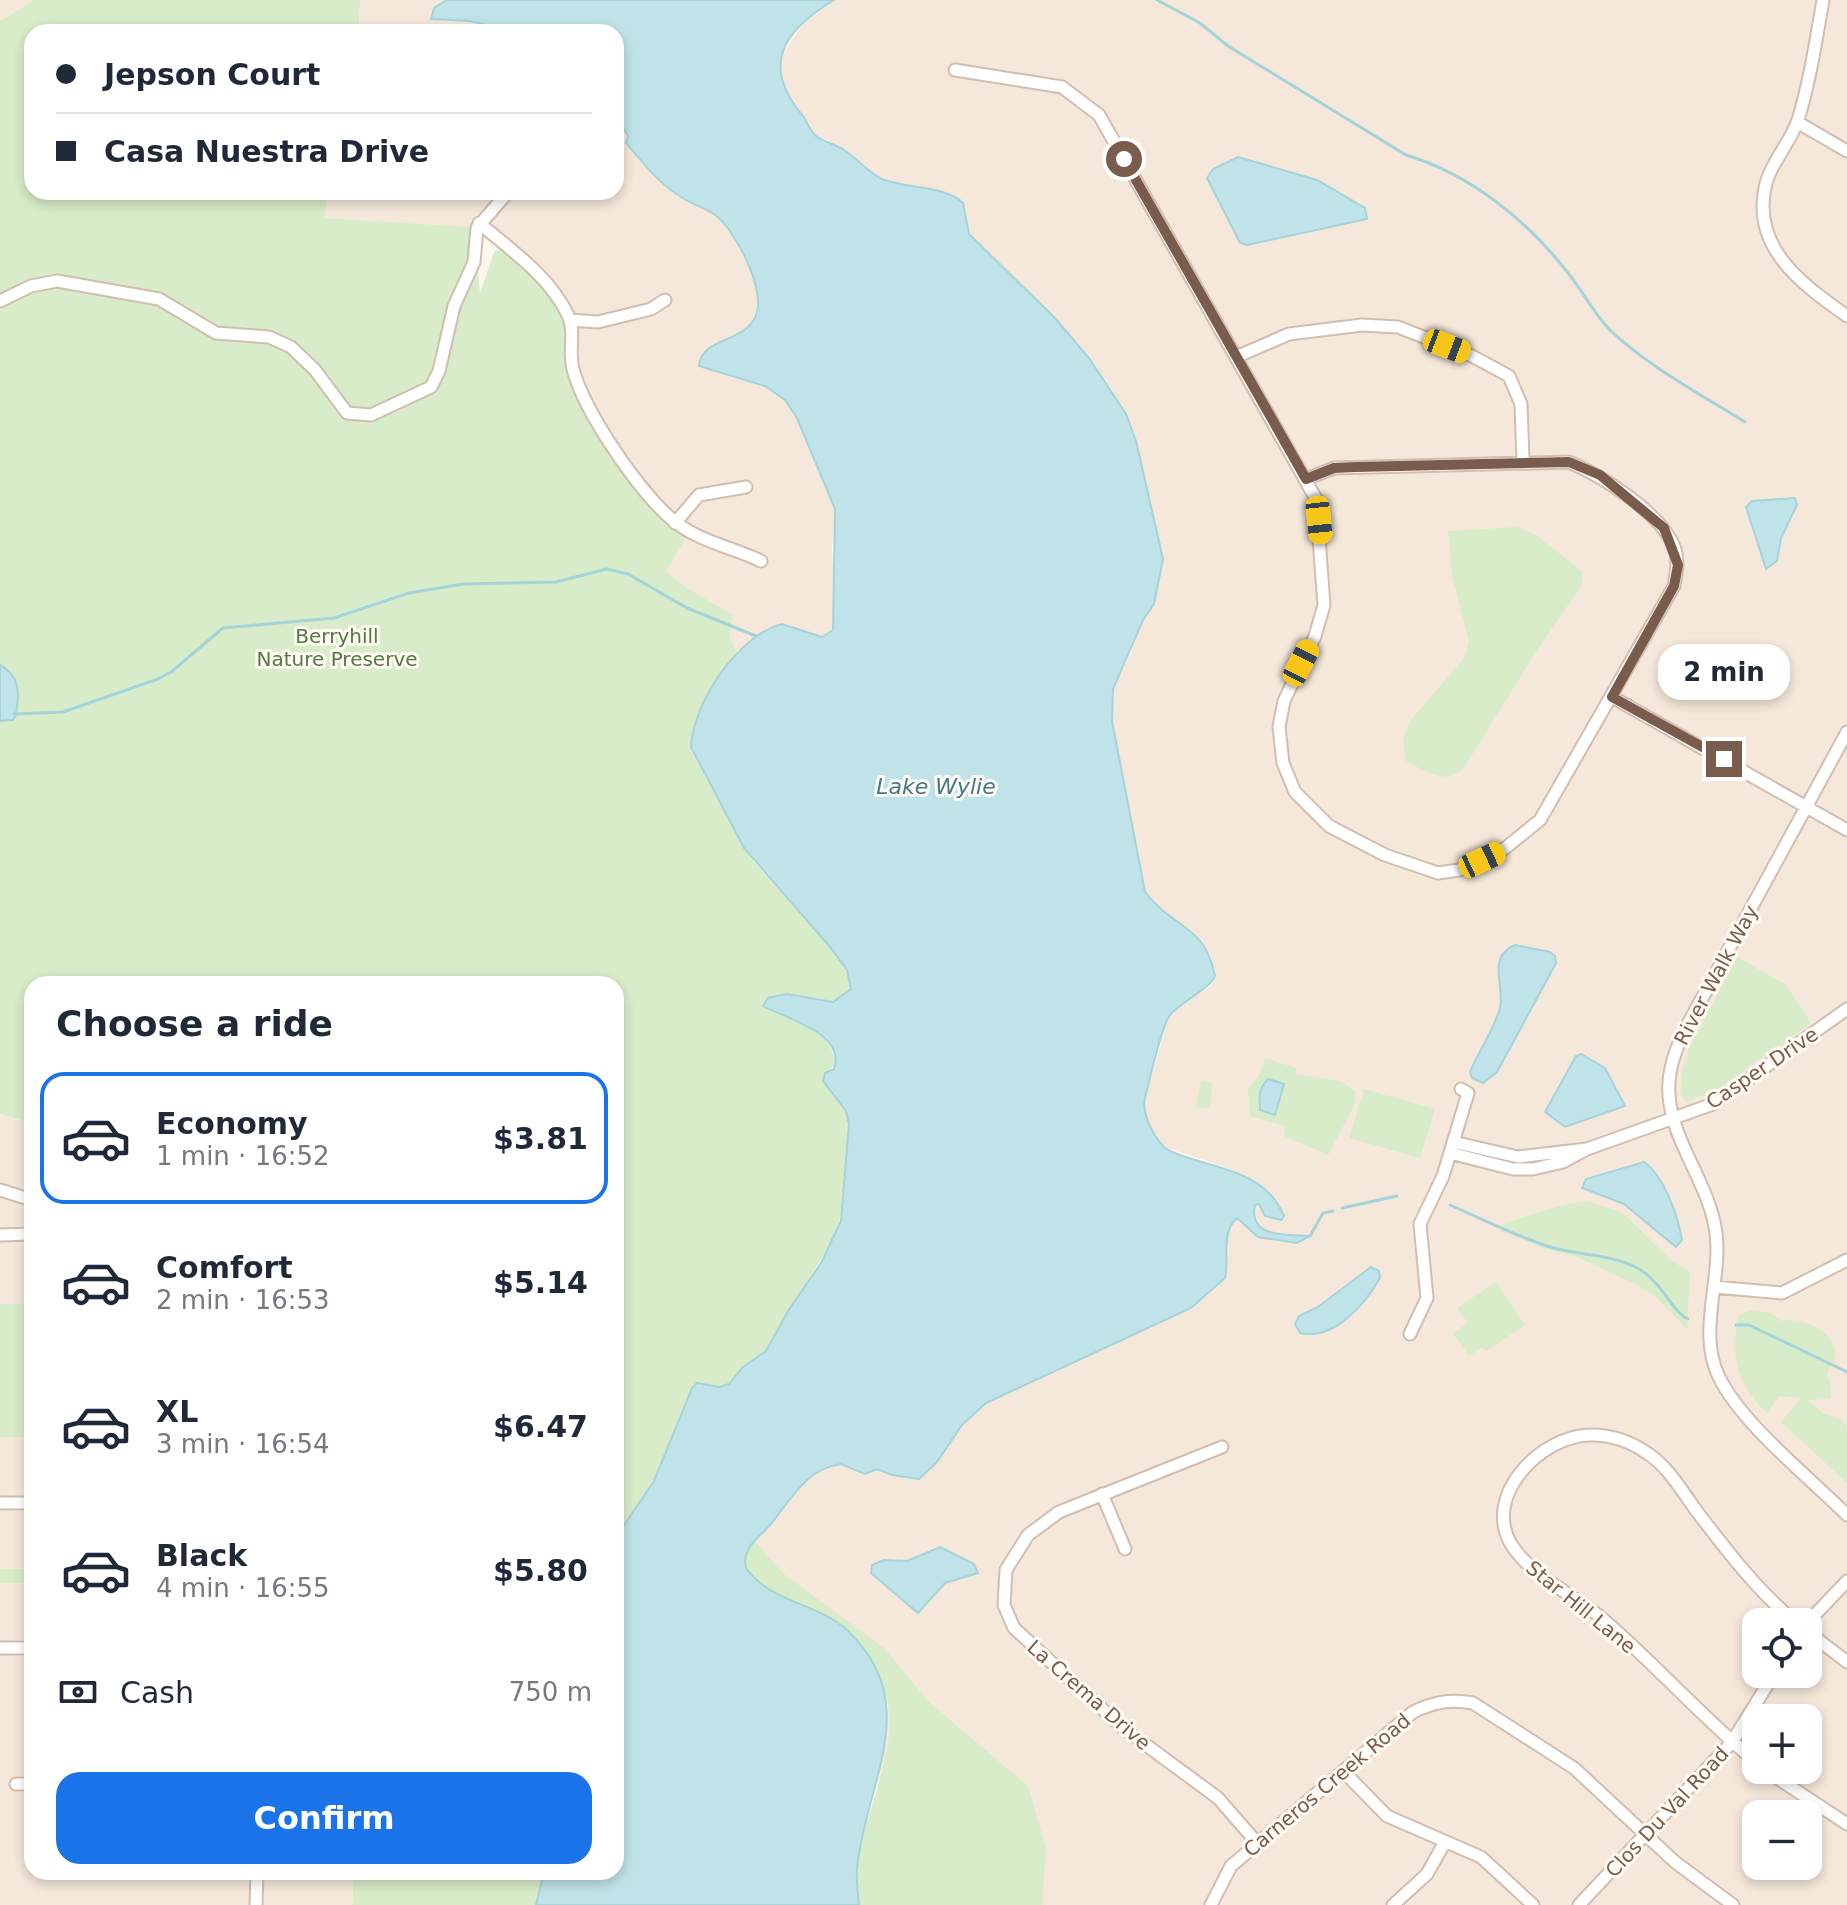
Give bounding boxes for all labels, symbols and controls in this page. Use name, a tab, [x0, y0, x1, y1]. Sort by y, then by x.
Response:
text: Jepson Court	[104, 57, 320, 92]
text: Casa Nuestra Drive	[104, 134, 429, 169]
route start	[1106, 141, 1142, 177]
car	[1420, 326, 1474, 366]
car	[1305, 495, 1333, 545]
park label: Berryhill Nature Preserve	[256, 624, 418, 671]
car	[1279, 636, 1323, 690]
callout: 2 min	[1658, 643, 1790, 699]
text: 2 min	[1683, 657, 1765, 687]
route end	[1706, 741, 1742, 777]
water label: Lake Wylie	[876, 774, 996, 799]
car	[1455, 839, 1509, 881]
street label: River Walk Way	[1669, 901, 1763, 1049]
text: Choose a ride	[56, 1003, 333, 1044]
street label: Casper Drive	[1702, 1022, 1822, 1114]
icon: car	[60, 1102, 132, 1174]
text: Economy	[156, 1106, 308, 1141]
text: $3.81	[493, 1121, 588, 1156]
text: 1 min · 16:52	[156, 1141, 330, 1171]
icon: car	[60, 1246, 132, 1318]
text: Comfort	[156, 1250, 293, 1285]
text: $5.14	[493, 1265, 588, 1300]
text: 2 min · 16:53	[156, 1285, 330, 1315]
icon: car	[60, 1390, 132, 1462]
text: XL	[156, 1394, 198, 1429]
text: $6.47	[493, 1409, 588, 1444]
text: 3 min · 16:54	[156, 1429, 330, 1459]
icon: car	[60, 1534, 132, 1606]
text: Black	[156, 1538, 247, 1573]
text: $5.80	[493, 1553, 588, 1588]
street label: Star Hill Lane	[1521, 1556, 1641, 1658]
text: 4 min · 16:55	[156, 1573, 330, 1603]
map controls	[1742, 1608, 1822, 1880]
button: locate	[1742, 1608, 1822, 1688]
street label: La Crema Drive	[1023, 1635, 1155, 1755]
icon: cash	[56, 1670, 100, 1714]
text: Cash	[120, 1675, 194, 1710]
text: 750 m	[509, 1677, 592, 1707]
button: +	[1742, 1704, 1822, 1784]
street label: Carneros Creek Road	[1239, 1708, 1415, 1862]
street label: Clos Du Val Road	[1600, 1742, 1734, 1882]
button: Confirm	[56, 1772, 592, 1864]
button: −	[1742, 1800, 1822, 1880]

